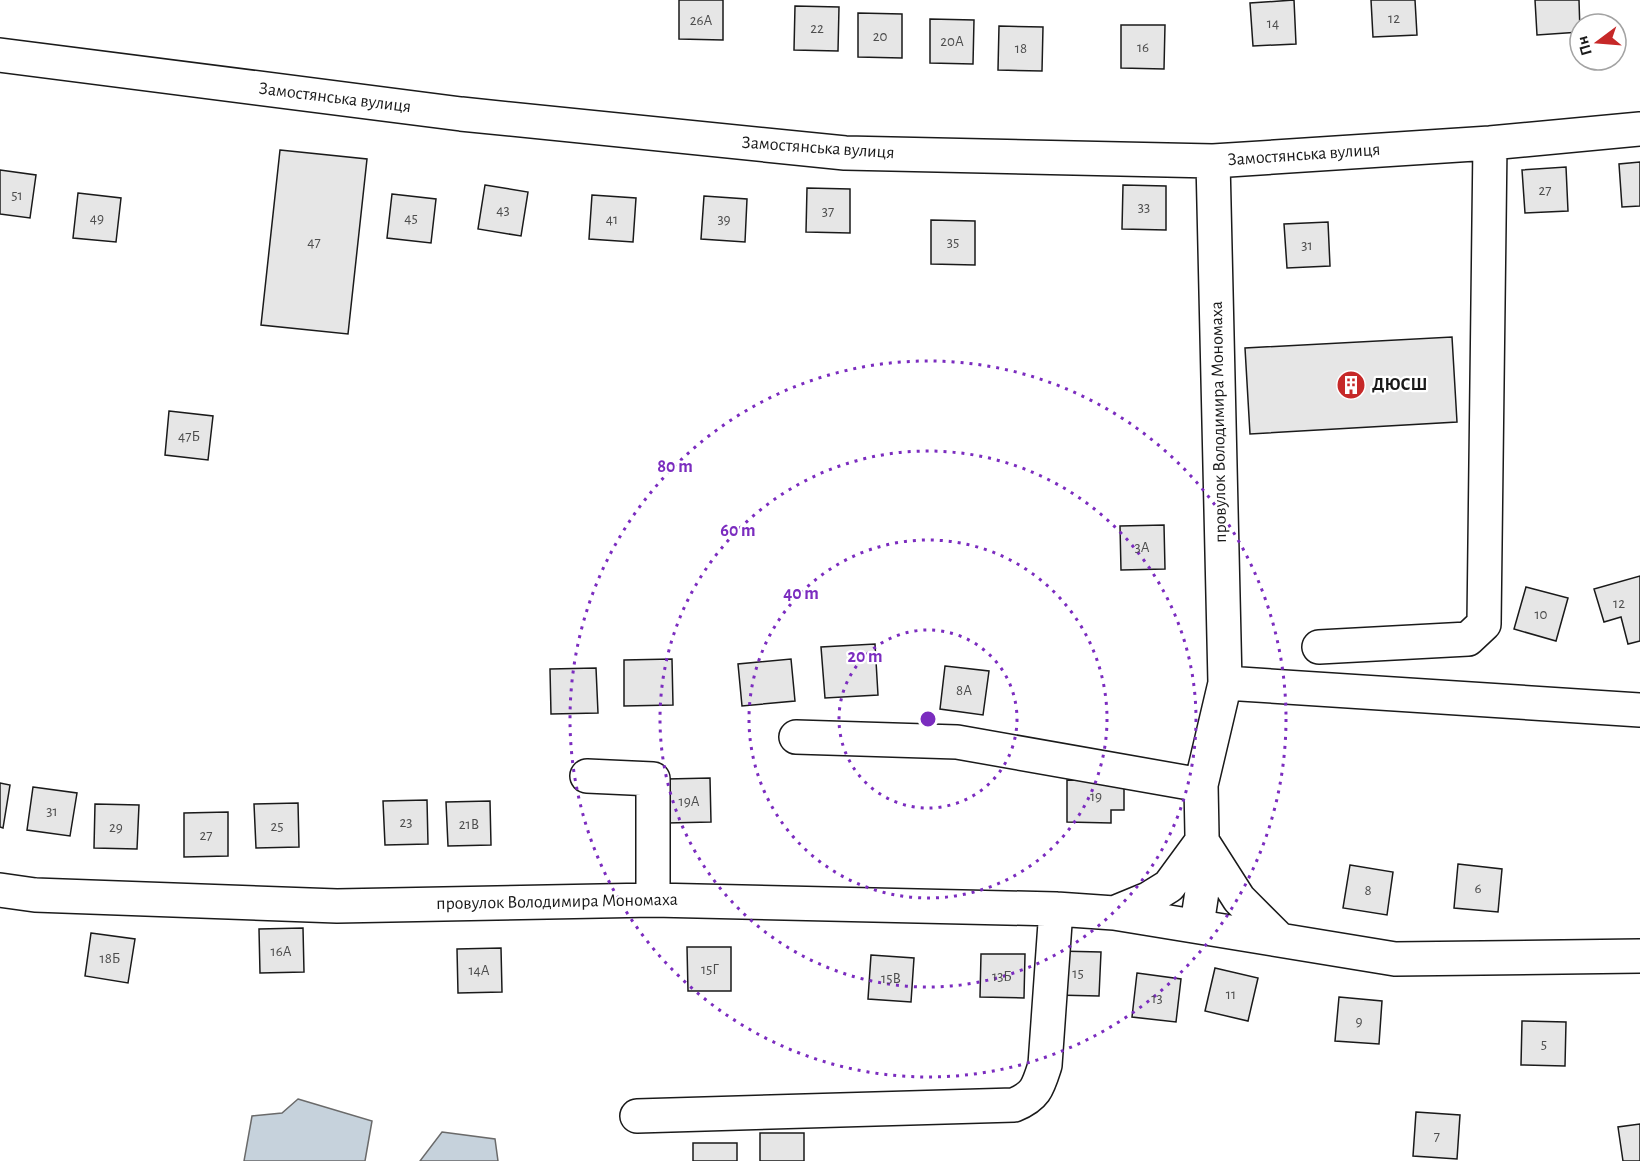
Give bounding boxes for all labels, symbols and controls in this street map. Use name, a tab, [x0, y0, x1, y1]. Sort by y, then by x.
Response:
house number: 12	[1388, 11, 1400, 26]
north arrow	[1568, 12, 1628, 72]
house number: 26А	[690, 13, 713, 28]
house number: 14	[1267, 16, 1279, 31]
house number: 22	[810, 21, 824, 36]
house number: 20	[873, 29, 887, 44]
house number: 20А	[940, 34, 964, 49]
text: Пн	[1574, 34, 1595, 57]
house number: 16	[1137, 40, 1149, 55]
house number: 18	[1015, 41, 1027, 56]
street label: Замостянська вулиця	[258, 80, 412, 116]
street label: Замостянська вулиця	[741, 134, 895, 162]
street label: Замостянська вулиця	[1227, 141, 1381, 169]
house number: 27	[1538, 183, 1552, 198]
house number: 51	[11, 188, 23, 203]
house number: 33	[1138, 200, 1150, 215]
house number: 43	[496, 203, 510, 218]
house number: 37	[822, 204, 834, 219]
house number: 49	[90, 211, 104, 226]
house number: 45	[404, 211, 418, 226]
house number: 41	[606, 212, 618, 227]
house number: 39	[717, 212, 731, 227]
house number: 47	[307, 235, 321, 250]
house number: 35	[947, 235, 959, 250]
house number: 31	[1301, 238, 1313, 253]
street label: провулок Володимира Мономаха	[1208, 301, 1230, 543]
building icon: ДЮСШ	[1335, 369, 1367, 401]
place label: ДЮСШ	[1372, 376, 1428, 394]
house number: 47Б	[178, 429, 200, 444]
text: 80 m	[657, 458, 693, 476]
text: 60 m	[720, 522, 756, 540]
house number: 3А	[1134, 540, 1150, 555]
text: 40 m	[783, 585, 819, 603]
house number: 12	[1613, 596, 1625, 611]
house number: 10	[1534, 607, 1548, 622]
text: 20 m	[847, 648, 883, 666]
house number: 8А	[956, 683, 972, 698]
centre of rings	[918, 709, 938, 729]
house number: 19	[1090, 789, 1102, 804]
house number: 19А	[678, 794, 700, 809]
house number: 31	[46, 804, 58, 819]
house number: 23	[399, 815, 413, 830]
house number: 21В	[459, 817, 479, 832]
house number: 25	[270, 819, 284, 834]
house number: 29	[109, 820, 123, 835]
house number: 27	[199, 828, 213, 843]
house number: 6	[1474, 881, 1482, 896]
house number: 8	[1364, 883, 1372, 898]
street label: провулок Володимира Мономаха	[436, 891, 678, 913]
house number: 16А	[270, 944, 292, 959]
house number: 18Б	[100, 951, 120, 966]
house number: 15Г	[701, 962, 719, 977]
house number: 14А	[468, 963, 490, 978]
house number: 15	[1072, 966, 1084, 981]
house number: 13Б	[992, 969, 1012, 984]
house number: 15В	[881, 971, 901, 986]
house number: 11	[1226, 987, 1236, 1002]
house number: 13	[1151, 991, 1163, 1006]
house number: 9	[1355, 1014, 1363, 1029]
house number: 5	[1541, 1037, 1547, 1052]
house number: 7	[1434, 1129, 1440, 1144]

